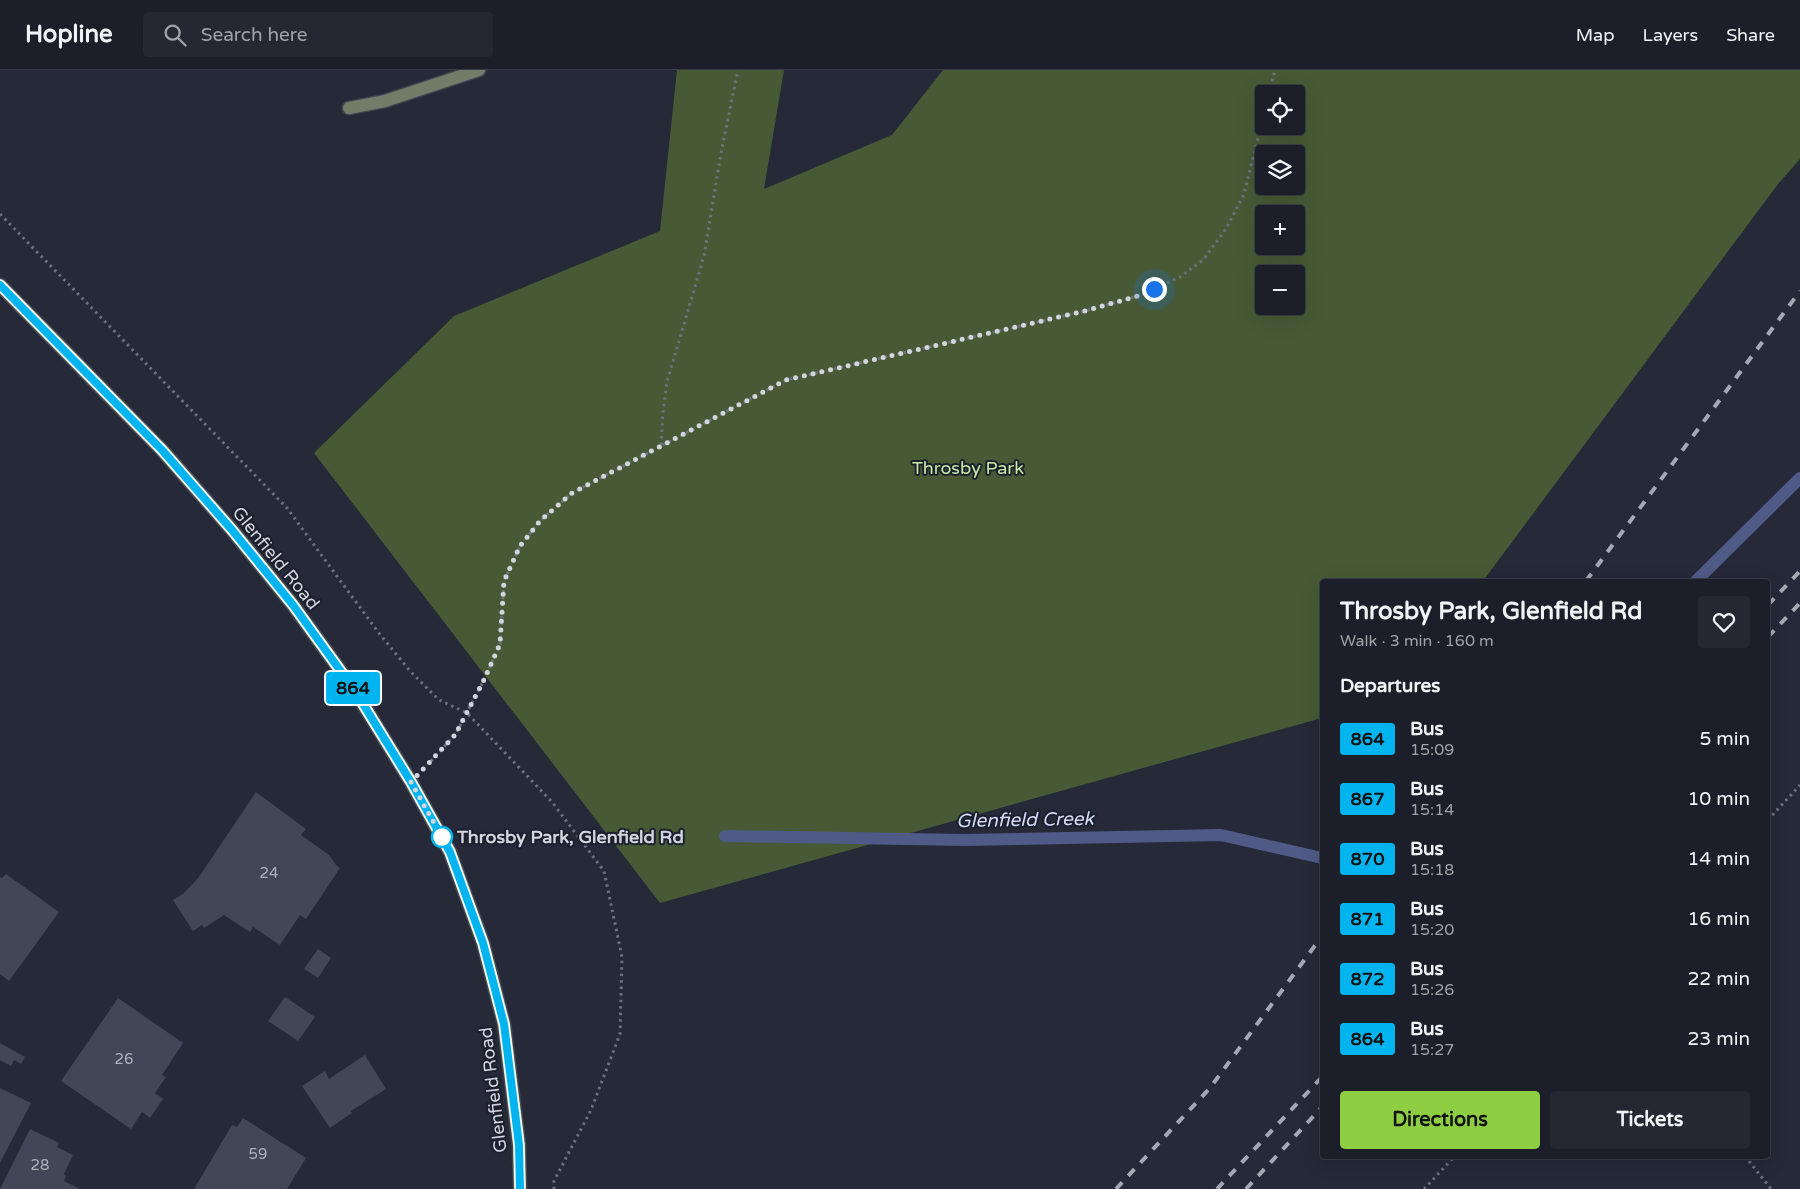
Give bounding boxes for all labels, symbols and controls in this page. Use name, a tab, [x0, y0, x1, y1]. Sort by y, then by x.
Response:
search box	[143, 12, 493, 57]
text: Hopline	[25, 20, 113, 49]
icon: search	[161, 21, 189, 49]
text: Search here	[201, 24, 308, 46]
text: Map	[1576, 24, 1615, 46]
text: Layers	[1643, 24, 1698, 46]
text: Share	[1726, 24, 1775, 46]
map controls	[1255, 85, 1305, 315]
button: locate	[1255, 85, 1305, 135]
button: layers	[1255, 145, 1305, 195]
button: +	[1255, 205, 1305, 255]
button: −	[1255, 265, 1305, 315]
your location	[1142, 277, 1167, 302]
park label: Throsby Park	[912, 457, 1024, 479]
street label: Glenfield Road	[228, 502, 324, 614]
button: heart	[1698, 596, 1750, 648]
text: Throsby Park, Glenfield Rd	[1340, 597, 1642, 626]
text: Walk · 3 min · 160 m	[1340, 631, 1494, 651]
line badge: 864	[324, 672, 382, 704]
text: Departures	[1340, 675, 1440, 697]
text: 864	[336, 677, 370, 699]
text: Bus	[1410, 718, 1444, 740]
text: 864	[1351, 728, 1384, 750]
text: 5 min	[1699, 728, 1750, 750]
text: 15:09	[1410, 740, 1454, 760]
text: Bus	[1410, 778, 1444, 800]
text: 867	[1351, 788, 1384, 810]
text: 10 min	[1687, 788, 1750, 810]
text: 15:14	[1410, 800, 1454, 820]
water label: Glenfield Creek	[956, 808, 1096, 832]
marker: Throsby Park, Glenfield Rd	[431, 826, 453, 848]
place label: Throsby Park, Glenfield Rd	[456, 826, 684, 848]
text: Bus	[1410, 838, 1444, 860]
text: 870	[1351, 848, 1384, 870]
text: 14 min	[1687, 848, 1750, 870]
text: 15:18	[1410, 860, 1454, 880]
house number: 24	[260, 864, 278, 882]
text: Bus	[1410, 898, 1444, 920]
text: 871	[1351, 908, 1384, 930]
text: 16 min	[1687, 908, 1750, 930]
text: 15:20	[1410, 920, 1454, 940]
text: Bus	[1410, 958, 1444, 980]
text: 872	[1351, 968, 1384, 990]
text: 22 min	[1687, 968, 1750, 990]
text: 15:26	[1410, 980, 1454, 1000]
text: Bus	[1410, 1018, 1444, 1040]
street label: Glenfield Road	[474, 1026, 512, 1154]
text: 864	[1351, 1028, 1384, 1050]
text: 23 min	[1687, 1028, 1750, 1050]
text: 15:27	[1410, 1040, 1454, 1060]
house number: 26	[115, 1050, 133, 1068]
button: Directions	[1340, 1091, 1540, 1149]
button: Tickets	[1550, 1091, 1750, 1149]
house number: 59	[249, 1145, 267, 1163]
house number: 28	[31, 1156, 49, 1174]

